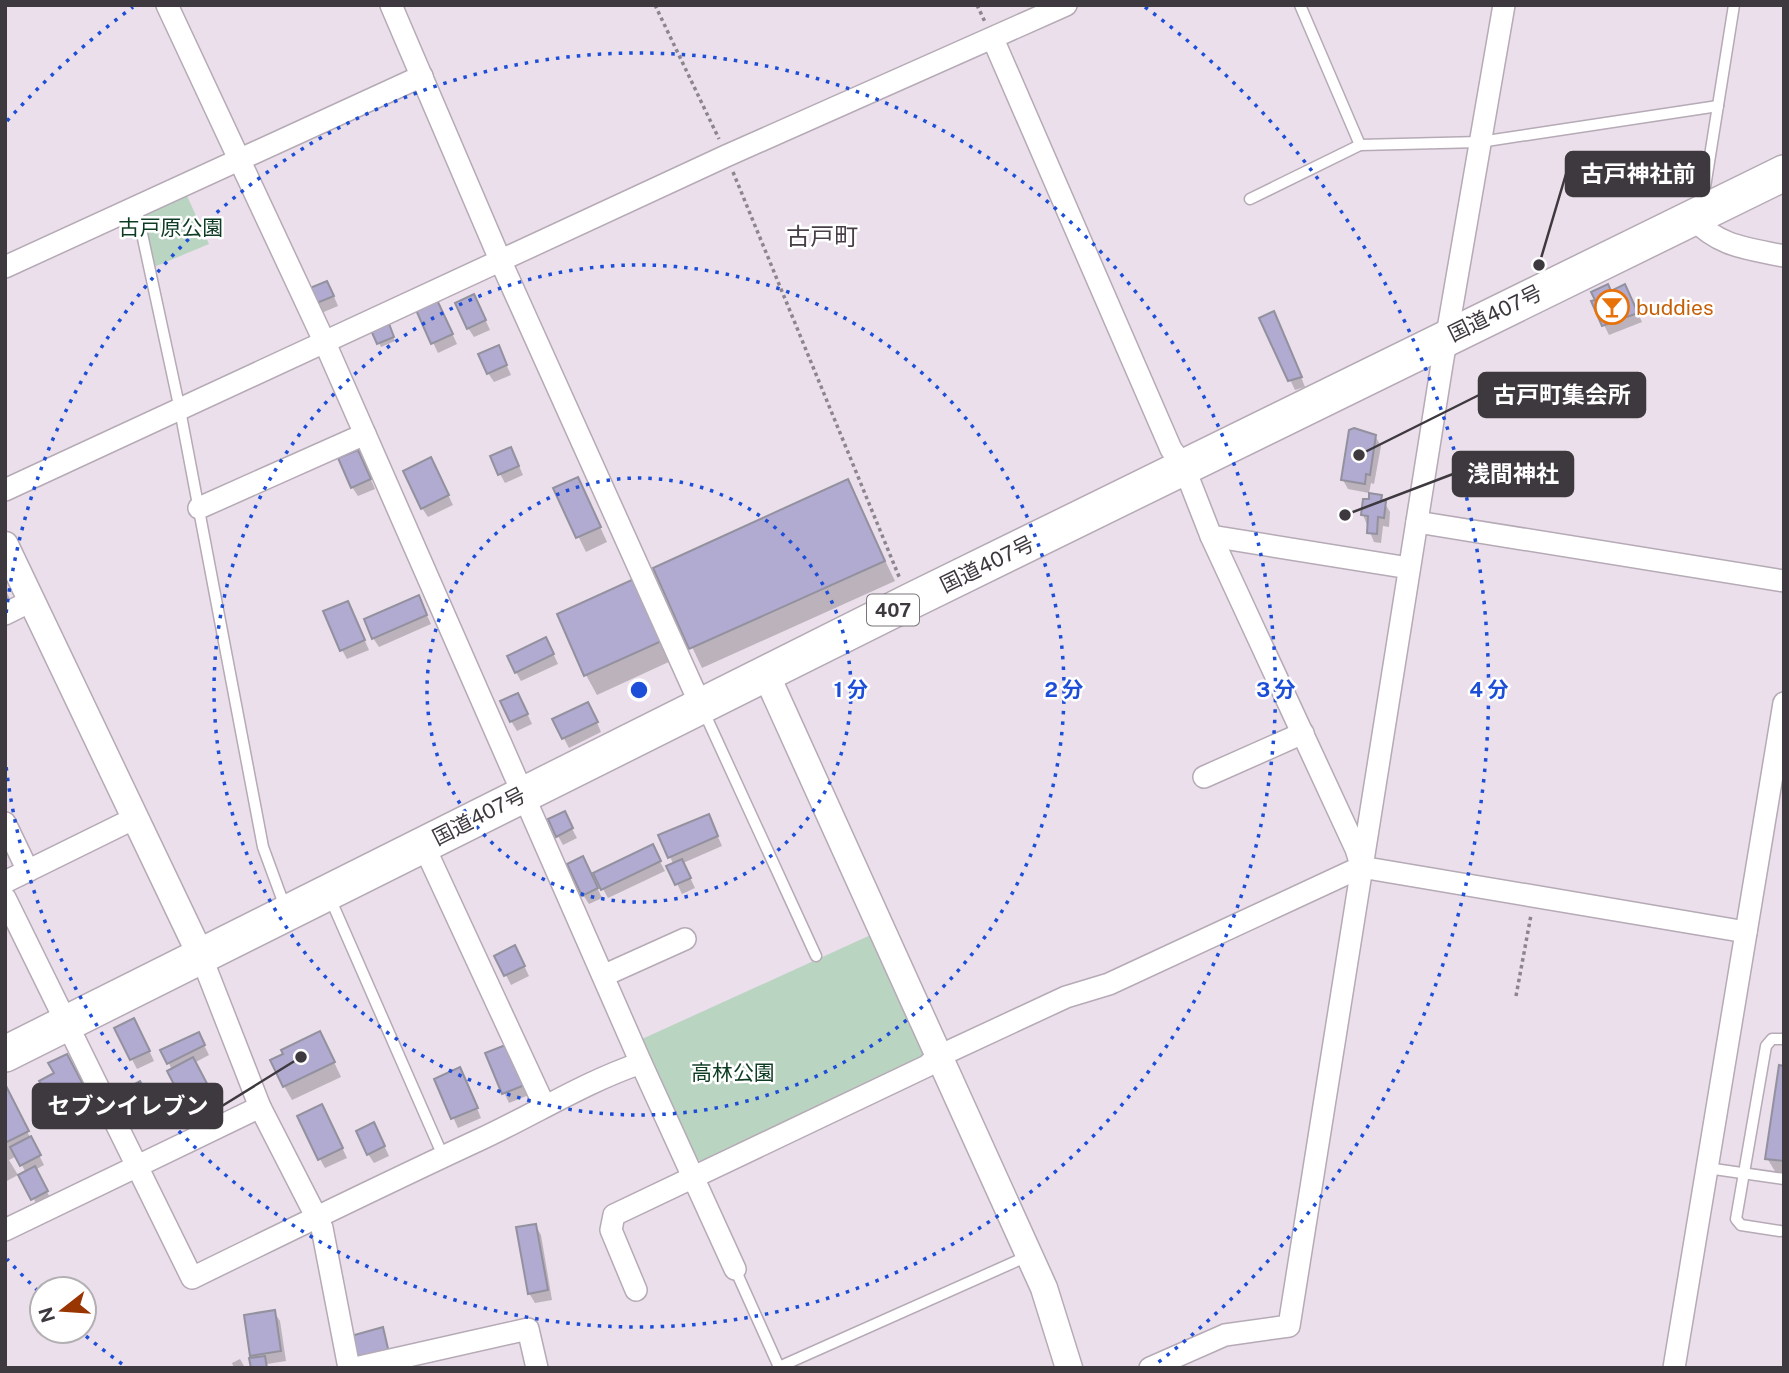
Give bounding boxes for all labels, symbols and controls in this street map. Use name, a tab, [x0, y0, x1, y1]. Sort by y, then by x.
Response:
callout: 古戸神社前	[1566, 152, 1709, 196]
text: 古戸神社前	[1581, 160, 1696, 187]
park label: 古戸原公園	[119, 215, 224, 240]
district label: 古戸町	[786, 222, 858, 250]
street label: 国道407号	[1444, 280, 1546, 346]
bar icon: buddies	[1593, 288, 1631, 326]
place label: buddies	[1636, 295, 1714, 320]
callout: 古戸町集会所	[1479, 373, 1645, 417]
text: 古戸町集会所	[1493, 381, 1631, 408]
callout: 浅間神社	[1453, 452, 1573, 496]
text: 浅間神社	[1467, 460, 1559, 487]
street label: 国道407号	[936, 531, 1038, 597]
road number: 407	[867, 594, 919, 625]
text: 1 分	[834, 677, 868, 702]
text: 2 分	[1044, 677, 1084, 702]
text: 3 分	[1256, 677, 1296, 702]
text: 4 分	[1469, 677, 1509, 702]
centre of rings	[627, 678, 651, 702]
street label: 国道407号	[428, 782, 530, 850]
park label: 高林公園	[691, 1060, 775, 1085]
callout: セブンイレブン	[33, 1084, 222, 1128]
text: セブンイレブン	[48, 1092, 209, 1119]
north arrow	[28, 1275, 98, 1345]
text: N	[34, 1305, 59, 1325]

